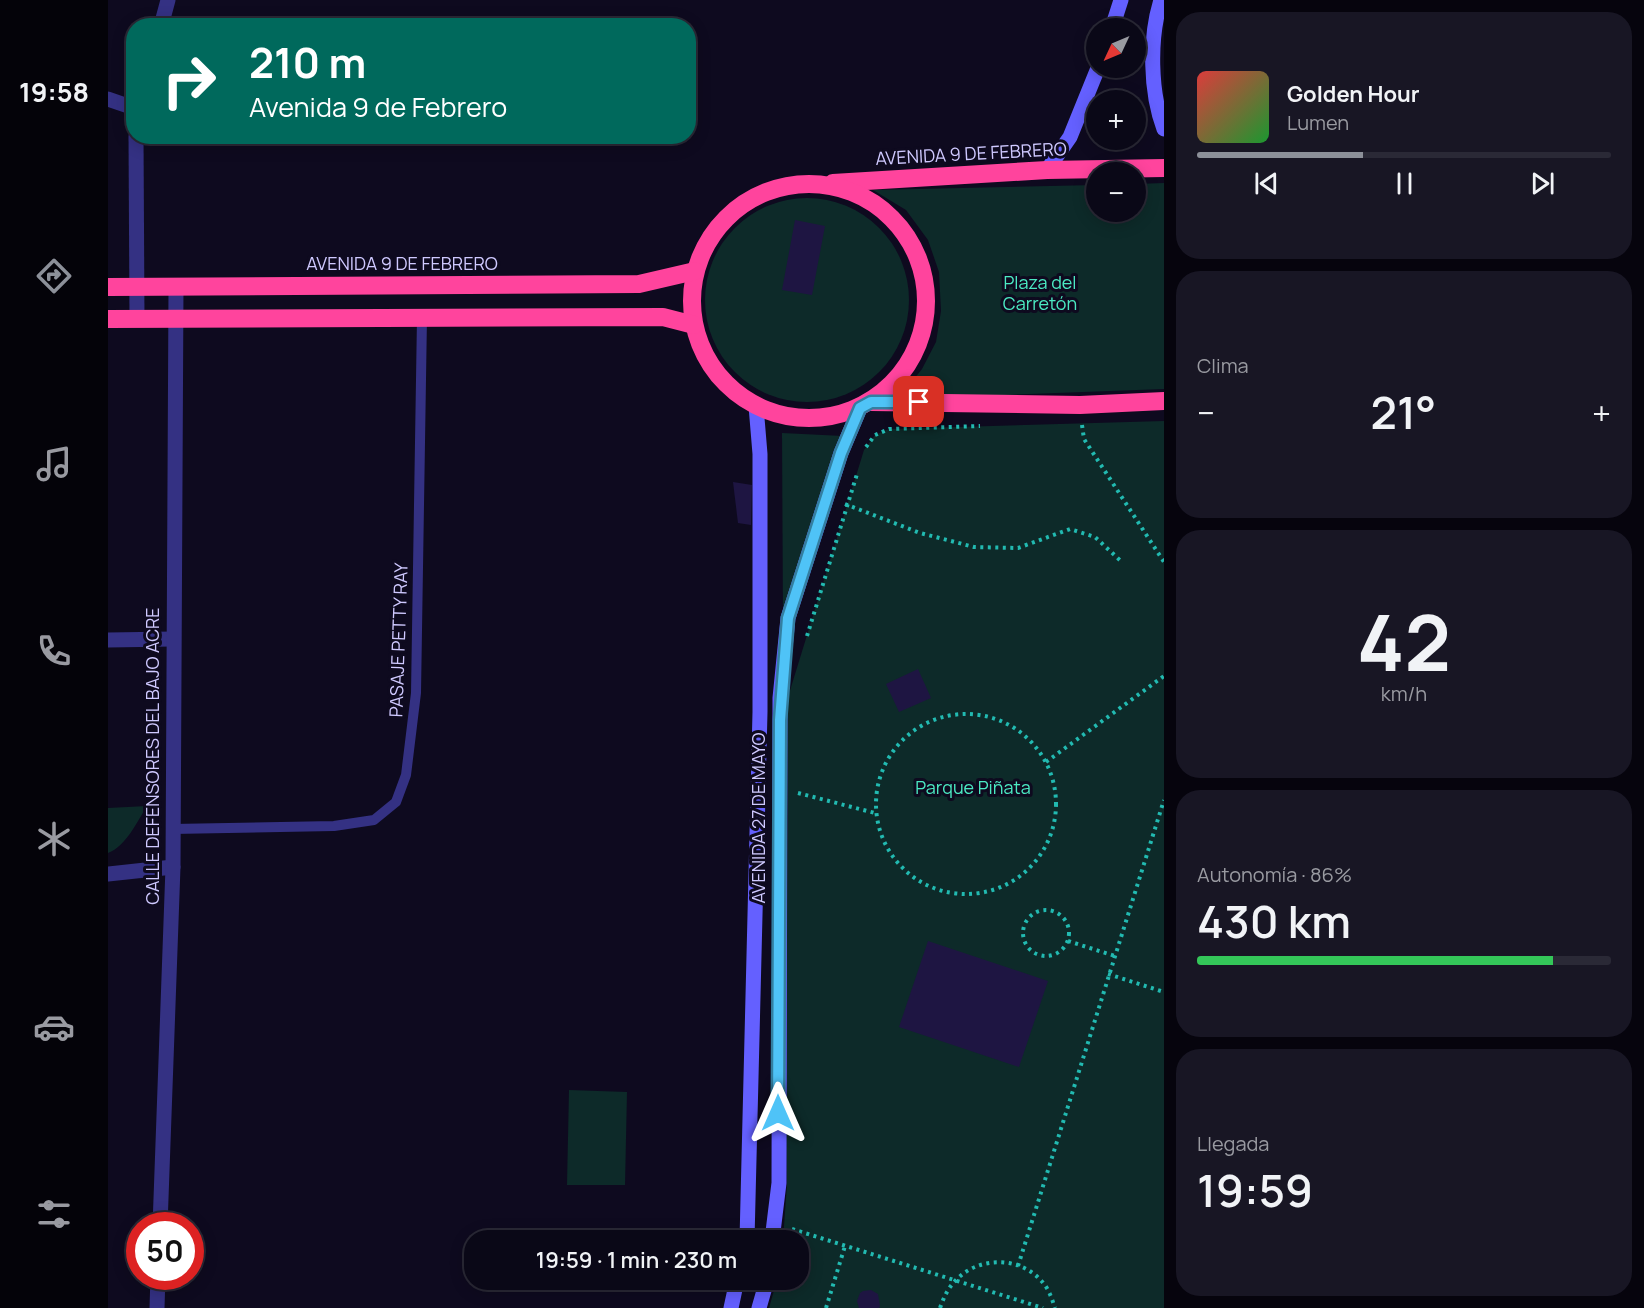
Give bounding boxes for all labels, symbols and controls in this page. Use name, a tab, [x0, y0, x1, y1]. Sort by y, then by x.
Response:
north arrow	[1086, 18, 1146, 78]
map controls	[1086, 18, 1146, 222]
text: 210 m	[249, 33, 366, 91]
icon: right	[150, 42, 228, 120]
text: 19:58	[19, 73, 89, 110]
text: Golden Hour	[1287, 79, 1420, 109]
text: Avenida 9 de Febrero	[249, 88, 507, 125]
button: +	[1086, 90, 1146, 150]
text: Lumen	[1287, 109, 1349, 136]
street label: AVENIDA 9 DE FEBRERO	[875, 136, 1067, 170]
button: −	[1086, 162, 1146, 222]
icon: previous	[1250, 167, 1283, 200]
icon: pause	[1388, 167, 1421, 200]
icon: next	[1526, 167, 1559, 200]
street label: AVENIDA 9 DE FEBRERO	[306, 251, 498, 275]
icon: directions	[33, 255, 75, 297]
park label: Plaza del Carretón	[1003, 270, 1077, 315]
text: Clima	[1197, 352, 1249, 379]
pin	[893, 376, 944, 427]
text: 21°	[1371, 381, 1436, 443]
icon: arrive	[902, 385, 935, 418]
text: −	[1197, 390, 1215, 435]
text: +	[1592, 390, 1611, 435]
icon: music	[33, 443, 75, 485]
street label: PASAJE PETTY RAY	[383, 561, 413, 718]
text: 42	[1357, 588, 1451, 694]
street label: CALLE DEFENSORES DEL BAJO ACRE	[140, 607, 164, 905]
icon: phone	[33, 630, 75, 672]
text: km/h	[1381, 680, 1427, 707]
street label: AVENIDA 27 DE MAYO	[746, 732, 770, 904]
park label: Parque Piñata	[915, 775, 1031, 799]
icon: climate	[33, 818, 75, 860]
text: Autonomía · 86%	[1197, 861, 1352, 888]
text: 430 km	[1197, 890, 1351, 952]
icon: car	[33, 1006, 75, 1048]
position arrow	[746, 1081, 810, 1145]
text: Llegada	[1197, 1130, 1269, 1157]
text: 19:59	[1197, 1159, 1313, 1221]
icon: filters	[33, 1193, 75, 1235]
speed limit sign: 50	[126, 1212, 204, 1290]
text: 19:59 · 1 min · 230 m	[536, 1245, 737, 1275]

